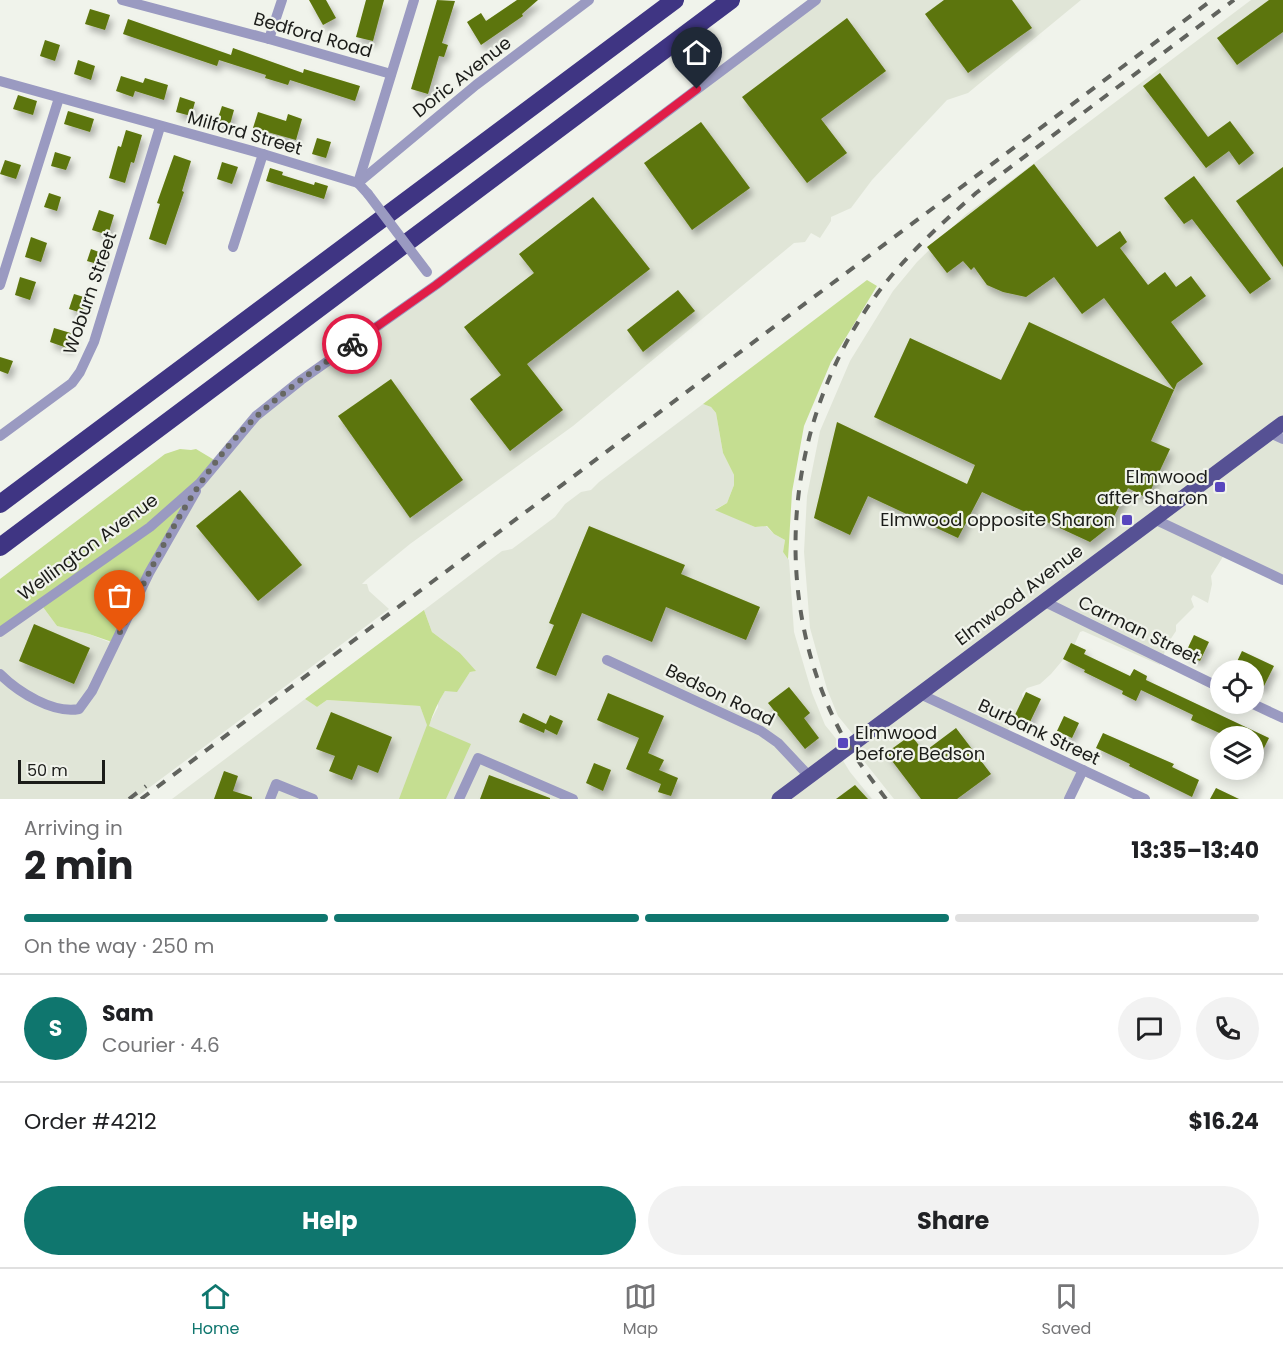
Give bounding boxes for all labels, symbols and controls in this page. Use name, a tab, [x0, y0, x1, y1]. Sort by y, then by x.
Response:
street label: Bedford Road	[251, 6, 375, 63]
pin	[671, 27, 722, 89]
street label: Doric Avenue	[407, 30, 516, 123]
icon: home	[680, 36, 713, 69]
street label: Milford Street	[185, 104, 305, 161]
street label: Woburn Street	[57, 228, 122, 358]
courier	[322, 314, 382, 374]
icon: bike	[336, 328, 369, 361]
place label: Elmwood after Sharon	[1097, 464, 1208, 510]
marker: Elmwood after Sharon	[1213, 480, 1227, 494]
street label: Wellington Avenue	[13, 487, 163, 606]
place label: Elmwood opposite Sharon	[880, 507, 1115, 532]
marker: Elmwood opposite Sharon	[1120, 513, 1134, 527]
street label: Elmwood Avenue	[949, 538, 1088, 651]
pin	[94, 570, 145, 632]
icon: bag	[103, 579, 136, 612]
street label: Carman Street	[1074, 589, 1204, 670]
street label: Bedson Road	[662, 657, 779, 732]
map controls	[1210, 660, 1264, 780]
button: locate	[1210, 660, 1264, 714]
street label: Burbank Street	[974, 692, 1104, 771]
place label: Elmwood before Bedson	[855, 720, 985, 766]
button: layers	[1210, 726, 1264, 780]
marker: Elmwood before Bedson	[836, 736, 850, 750]
scale bar	[18, 757, 105, 784]
text: 50 m	[27, 759, 68, 782]
text: Arriving in	[24, 814, 123, 842]
text: 13:35–13:40	[1131, 835, 1259, 866]
text: 2 min	[24, 838, 134, 893]
text: On the way · 250 m	[24, 932, 214, 960]
button: chat	[1118, 997, 1181, 1060]
button: phone	[1196, 997, 1259, 1060]
text: Sam	[102, 998, 154, 1029]
text: S	[49, 1013, 62, 1044]
text: Courier · 4.6	[102, 1031, 220, 1059]
text: Order #4212	[24, 1106, 157, 1137]
text: $16.24	[1189, 1106, 1259, 1137]
button: Help	[24, 1186, 636, 1255]
button: Share	[648, 1186, 1259, 1255]
tab: Home	[192, 1280, 239, 1341]
tab: Map	[623, 1280, 658, 1341]
tab: Saved	[1041, 1280, 1091, 1341]

